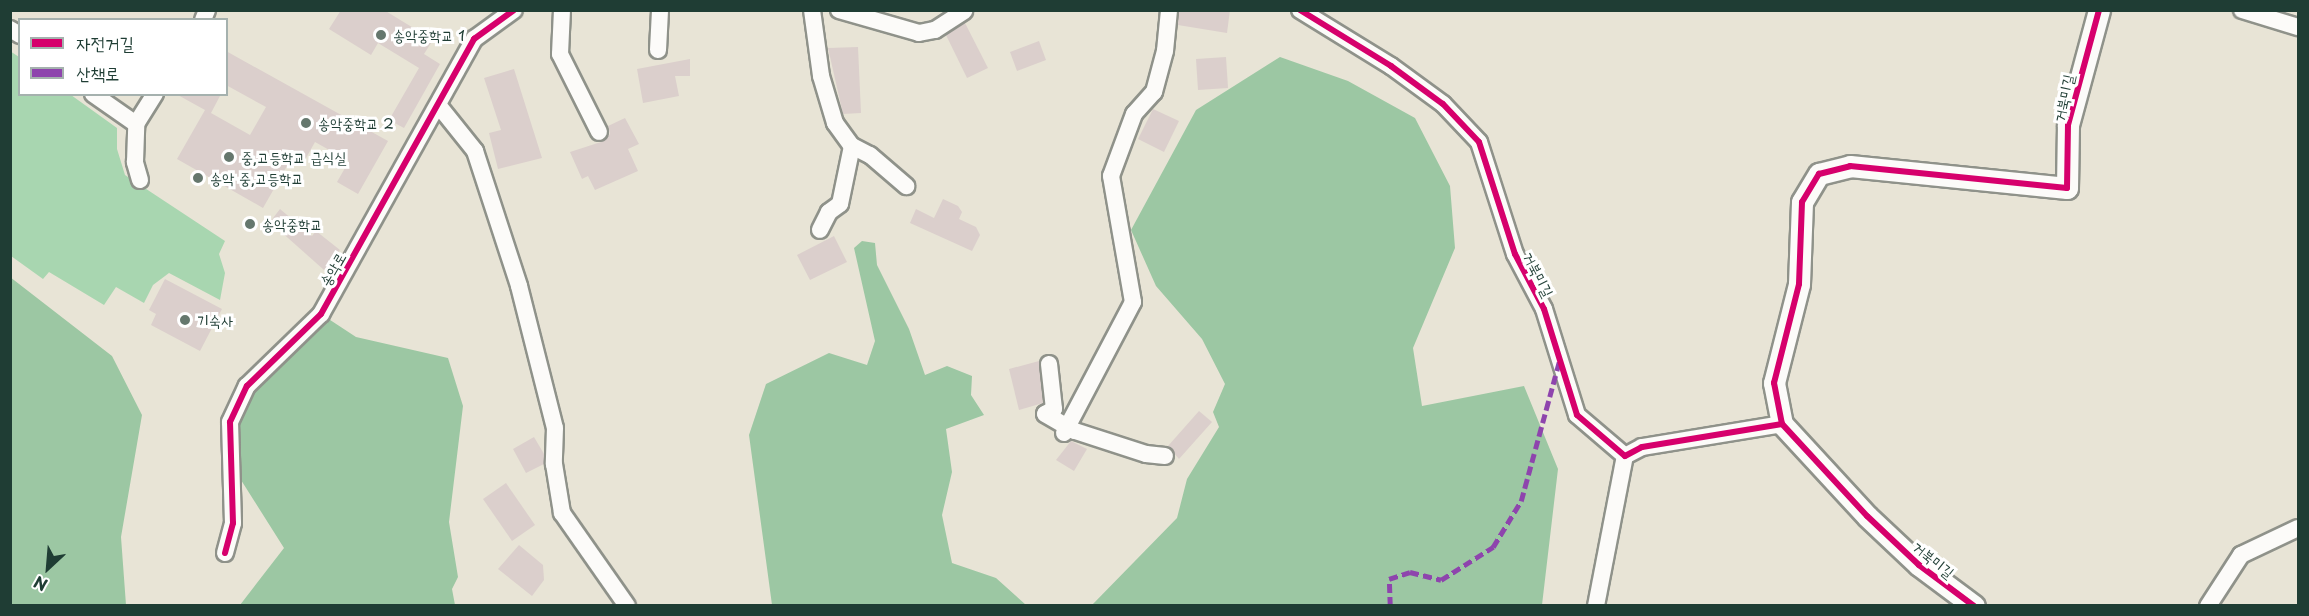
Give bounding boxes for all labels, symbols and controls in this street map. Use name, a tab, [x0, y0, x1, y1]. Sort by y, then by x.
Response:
legend	[18, 18, 228, 96]
place label: 송악중학교 1	[393, 26, 465, 44]
marker: 송악중학교 1	[374, 28, 388, 42]
text: 자전거길	[76, 29, 134, 56]
text: 산책로	[76, 59, 119, 86]
street label: 거북미길	[2049, 73, 2077, 123]
place label: 송악중학교 2	[318, 114, 394, 132]
marker: 송악중학교 2	[299, 116, 313, 130]
place label: 중,고등학교 급식실	[241, 148, 346, 166]
marker: 중,고등학교 급식실	[222, 150, 236, 164]
place label: 송악 중,고등학교	[210, 169, 303, 187]
marker: 송악 중,고등학교	[191, 171, 205, 185]
place label: 송악중학교	[262, 215, 322, 233]
marker: 송악중학교	[243, 217, 257, 231]
street label: 거북미길	[1520, 248, 1558, 300]
street label: 송악로	[315, 249, 349, 289]
place label: 기숙사	[197, 311, 233, 329]
marker: 기숙사	[178, 313, 192, 327]
street label: 거북미길	[1910, 537, 1958, 581]
north arrow	[18, 538, 78, 598]
text: N	[29, 571, 51, 598]

